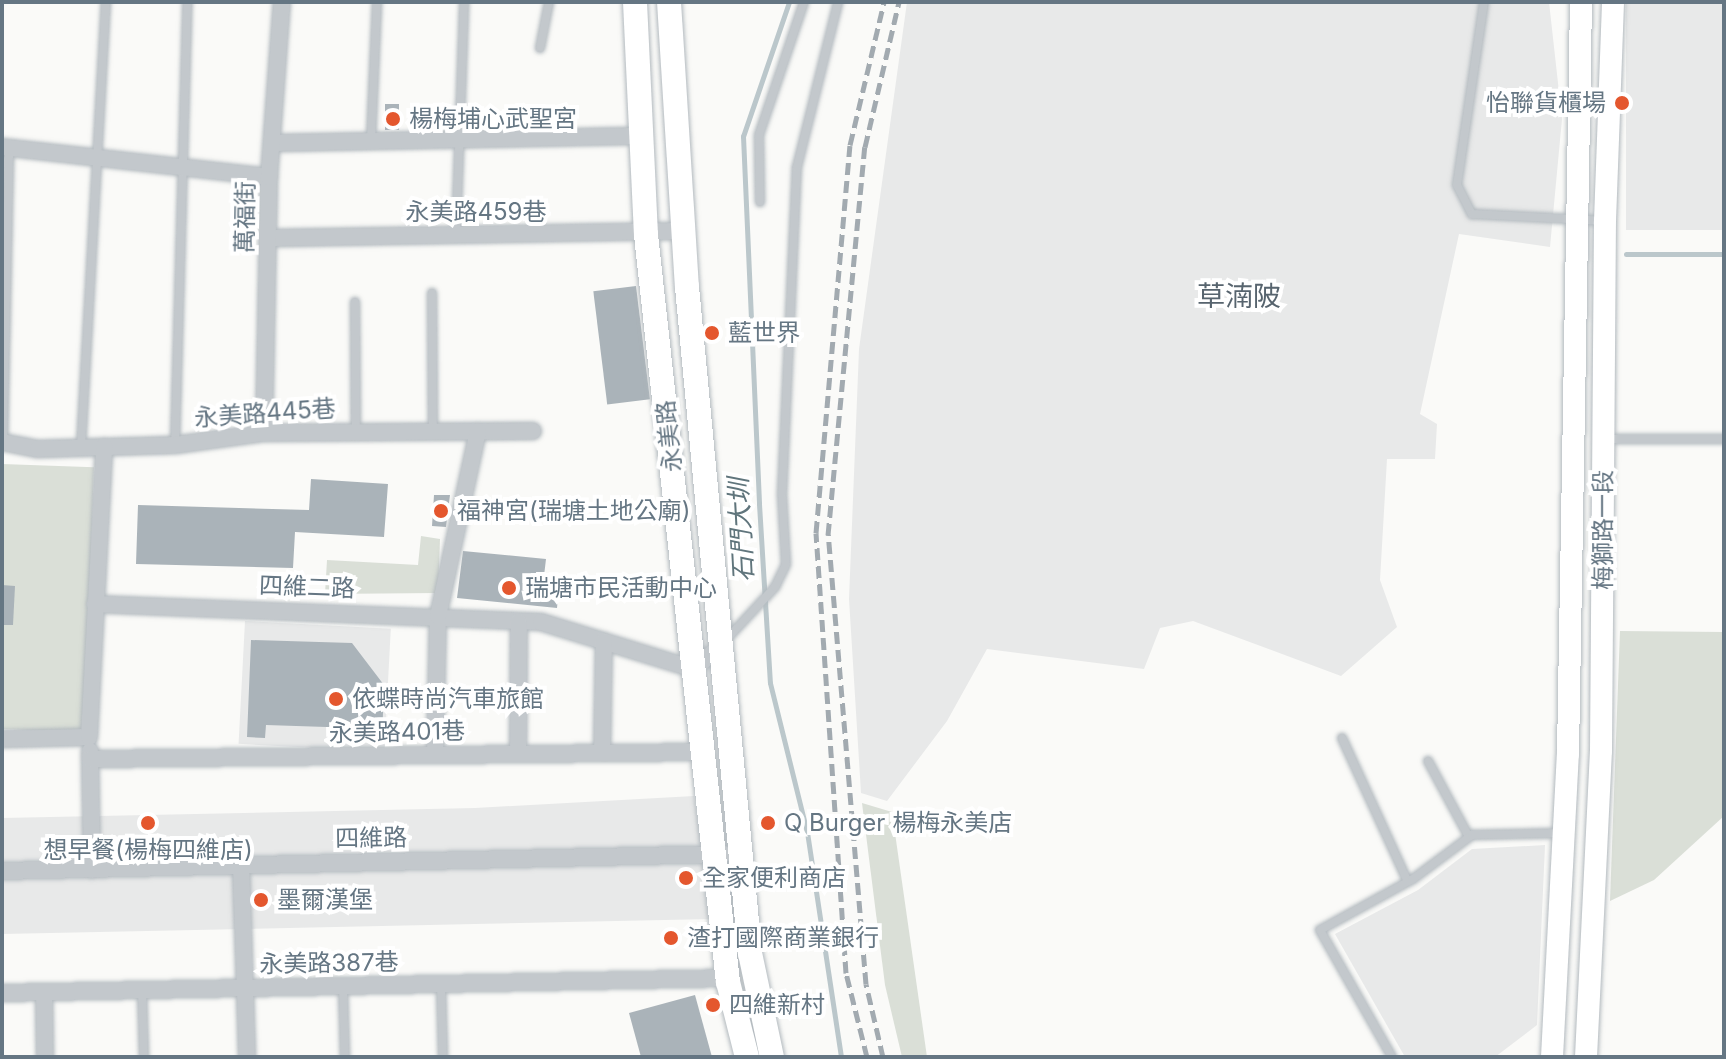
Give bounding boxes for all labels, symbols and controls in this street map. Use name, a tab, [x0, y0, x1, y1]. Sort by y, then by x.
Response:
place label: 怡聯貨櫃場	[1486, 89, 1606, 117]
marker: 怡聯貨櫃場	[1613, 94, 1631, 112]
place label: 楊梅埔心武聖宮	[409, 105, 577, 133]
marker: 楊梅埔心武聖宮	[384, 110, 402, 128]
street label: 萬福街	[230, 181, 260, 253]
street label: 永美路459巷	[406, 198, 546, 226]
district label: 草湳陂	[1197, 279, 1281, 313]
place label: 藍世界	[728, 319, 800, 347]
marker: 藍世界	[703, 324, 721, 342]
street label: 永美路445巷	[193, 394, 337, 432]
street label: 永美路	[651, 399, 687, 473]
street label: 梅獅路一段	[1589, 470, 1617, 590]
water label: 石門大圳	[723, 477, 759, 583]
place label: 福神宮(瑞塘土地公廟)	[457, 497, 691, 525]
marker: 福神宮(瑞塘土地公廟)	[432, 502, 450, 520]
street label: 四維二路	[259, 571, 355, 603]
place label: 瑞塘市民活動中心	[525, 574, 717, 602]
marker: 瑞塘市民活動中心	[500, 579, 518, 597]
place label: 依蝶時尚汽車旅館	[352, 685, 544, 713]
marker: 依蝶時尚汽車旅館	[327, 690, 345, 708]
street label: 永美路401巷	[329, 716, 465, 748]
place label: Q Burger 楊梅永美店	[784, 809, 1012, 837]
marker: 想早餐(楊梅四維店)	[139, 814, 157, 832]
marker: Q Burger 楊梅永美店	[759, 814, 777, 832]
street label: 四維路	[335, 823, 407, 853]
place label: 想早餐(楊梅四維店)	[43, 836, 253, 864]
place label: 全家便利商店	[702, 864, 846, 892]
marker: 全家便利商店	[677, 869, 695, 887]
place label: 墨爾漢堡	[277, 886, 373, 914]
marker: 墨爾漢堡	[252, 891, 270, 909]
place label: 渣打國際商業銀行	[687, 924, 879, 952]
marker: 渣打國際商業銀行	[662, 929, 680, 947]
street label: 永美路387巷	[259, 947, 399, 979]
place label: 四維新村	[729, 991, 825, 1019]
marker: 四維新村	[704, 996, 722, 1014]

